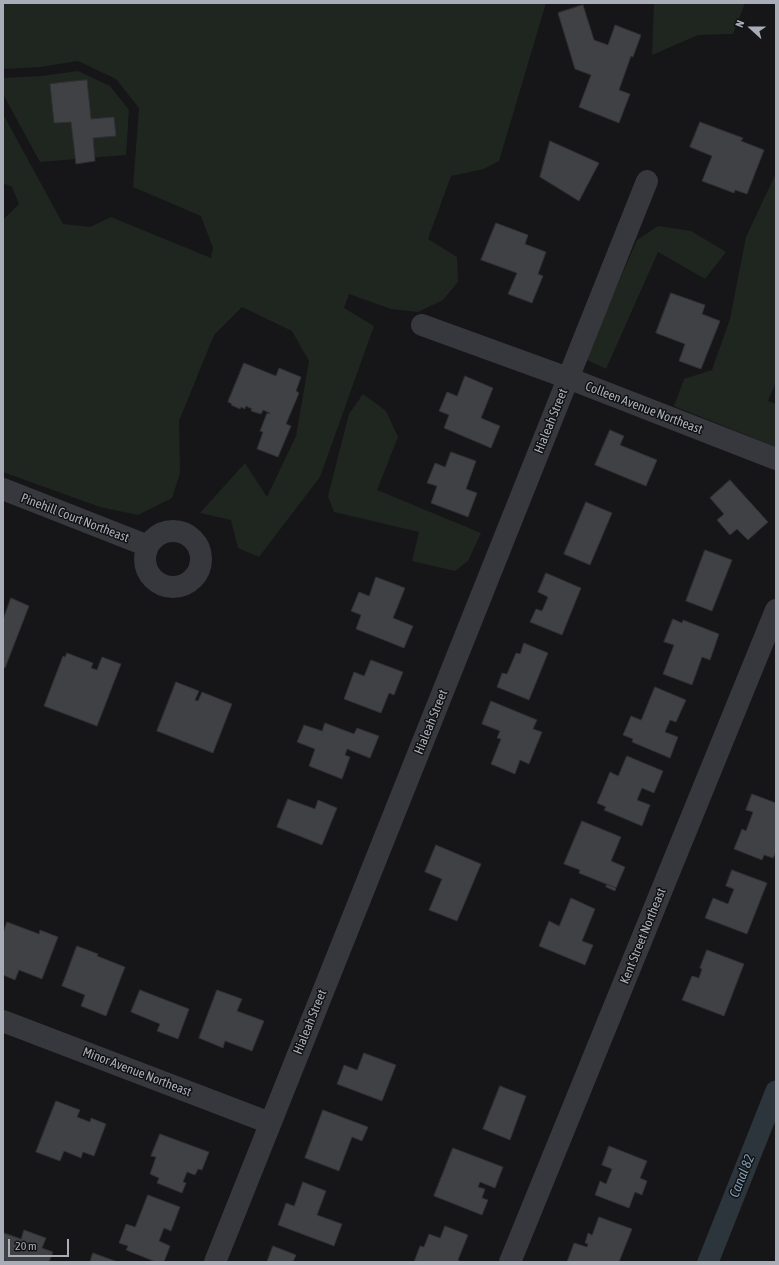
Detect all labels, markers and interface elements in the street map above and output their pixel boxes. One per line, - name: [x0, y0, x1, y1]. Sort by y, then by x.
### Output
- north arrow: [731, 8, 771, 48]
- text: N: [733, 19, 747, 29]
- street label: Colleen Avenue Northeast: [583, 378, 705, 438]
- street label: Hialeah Street: [531, 386, 571, 456]
- street label: Pinehill Court Northeast: [19, 490, 131, 546]
- street label: Hialeah Street: [411, 687, 451, 757]
- street label: Kent Street Northeast: [617, 886, 669, 986]
- street label: Hialeah Street: [290, 987, 330, 1057]
- street label: Minor Avenue Northeast: [80, 1044, 194, 1100]
- water label: Canal 82: [726, 1152, 758, 1200]
- scale bar: [10, 1231, 71, 1257]
- text: 20 m: [15, 1239, 37, 1253]

